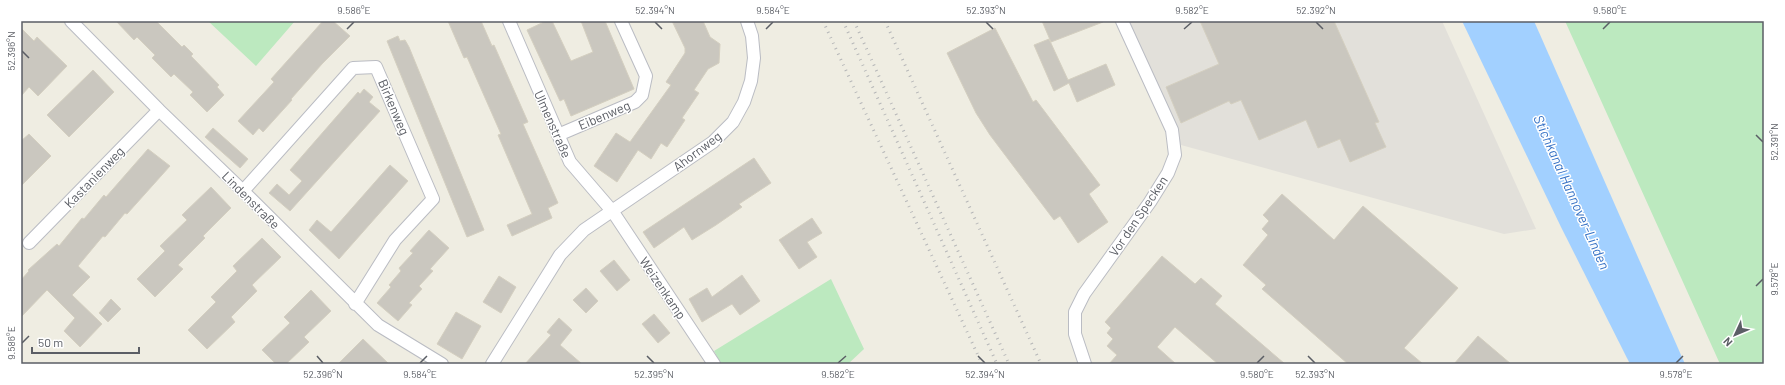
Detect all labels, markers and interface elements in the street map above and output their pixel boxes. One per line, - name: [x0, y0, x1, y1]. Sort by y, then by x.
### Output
- text: 9.586°E: [337, 4, 371, 16]
- text: 52.394°N: [635, 4, 675, 16]
- text: 9.584°E: [756, 4, 790, 16]
- text: 52.393°N: [966, 4, 1006, 16]
- text: 9.582°E: [1175, 4, 1209, 16]
- text: 52.392°N: [1296, 4, 1336, 16]
- text: 9.580°E: [1593, 4, 1627, 16]
- text: 52.396°N: [5, 31, 17, 71]
- street label: Birkenweg: [375, 77, 413, 137]
- street label: Ulmenstraße: [531, 88, 575, 160]
- street label: Eibenweg: [576, 97, 632, 133]
- water label: Stichkanal Hannover-Linden: [1530, 112, 1614, 272]
- text: 52.391°N: [1768, 123, 1780, 161]
- street label: Ahornweg: [670, 128, 724, 174]
- street label: Kastanienweg: [61, 143, 127, 211]
- street label: Lindenstraße: [219, 168, 283, 232]
- street label: Vor den Specken: [1105, 173, 1171, 259]
- street label: Weizenkamp: [636, 254, 690, 322]
- text: 9.578°E: [1768, 263, 1780, 295]
- north arrow: [1715, 315, 1755, 355]
- text: 9.586°E: [5, 326, 17, 360]
- scale bar: [32, 329, 139, 355]
- text: 50 m: [38, 335, 63, 349]
- text: N: [1720, 335, 1735, 349]
- text: 52.396°N: [303, 368, 343, 380]
- text: 9.584°E: [403, 368, 437, 380]
- text: 52.395°N: [634, 368, 674, 380]
- text: 9.582°E: [821, 368, 855, 380]
- text: 52.394°N: [965, 368, 1005, 380]
- text: 9.580°E: [1240, 368, 1274, 380]
- text: 52.393°N: [1295, 368, 1335, 380]
- text: 9.578°E: [1660, 368, 1692, 380]

